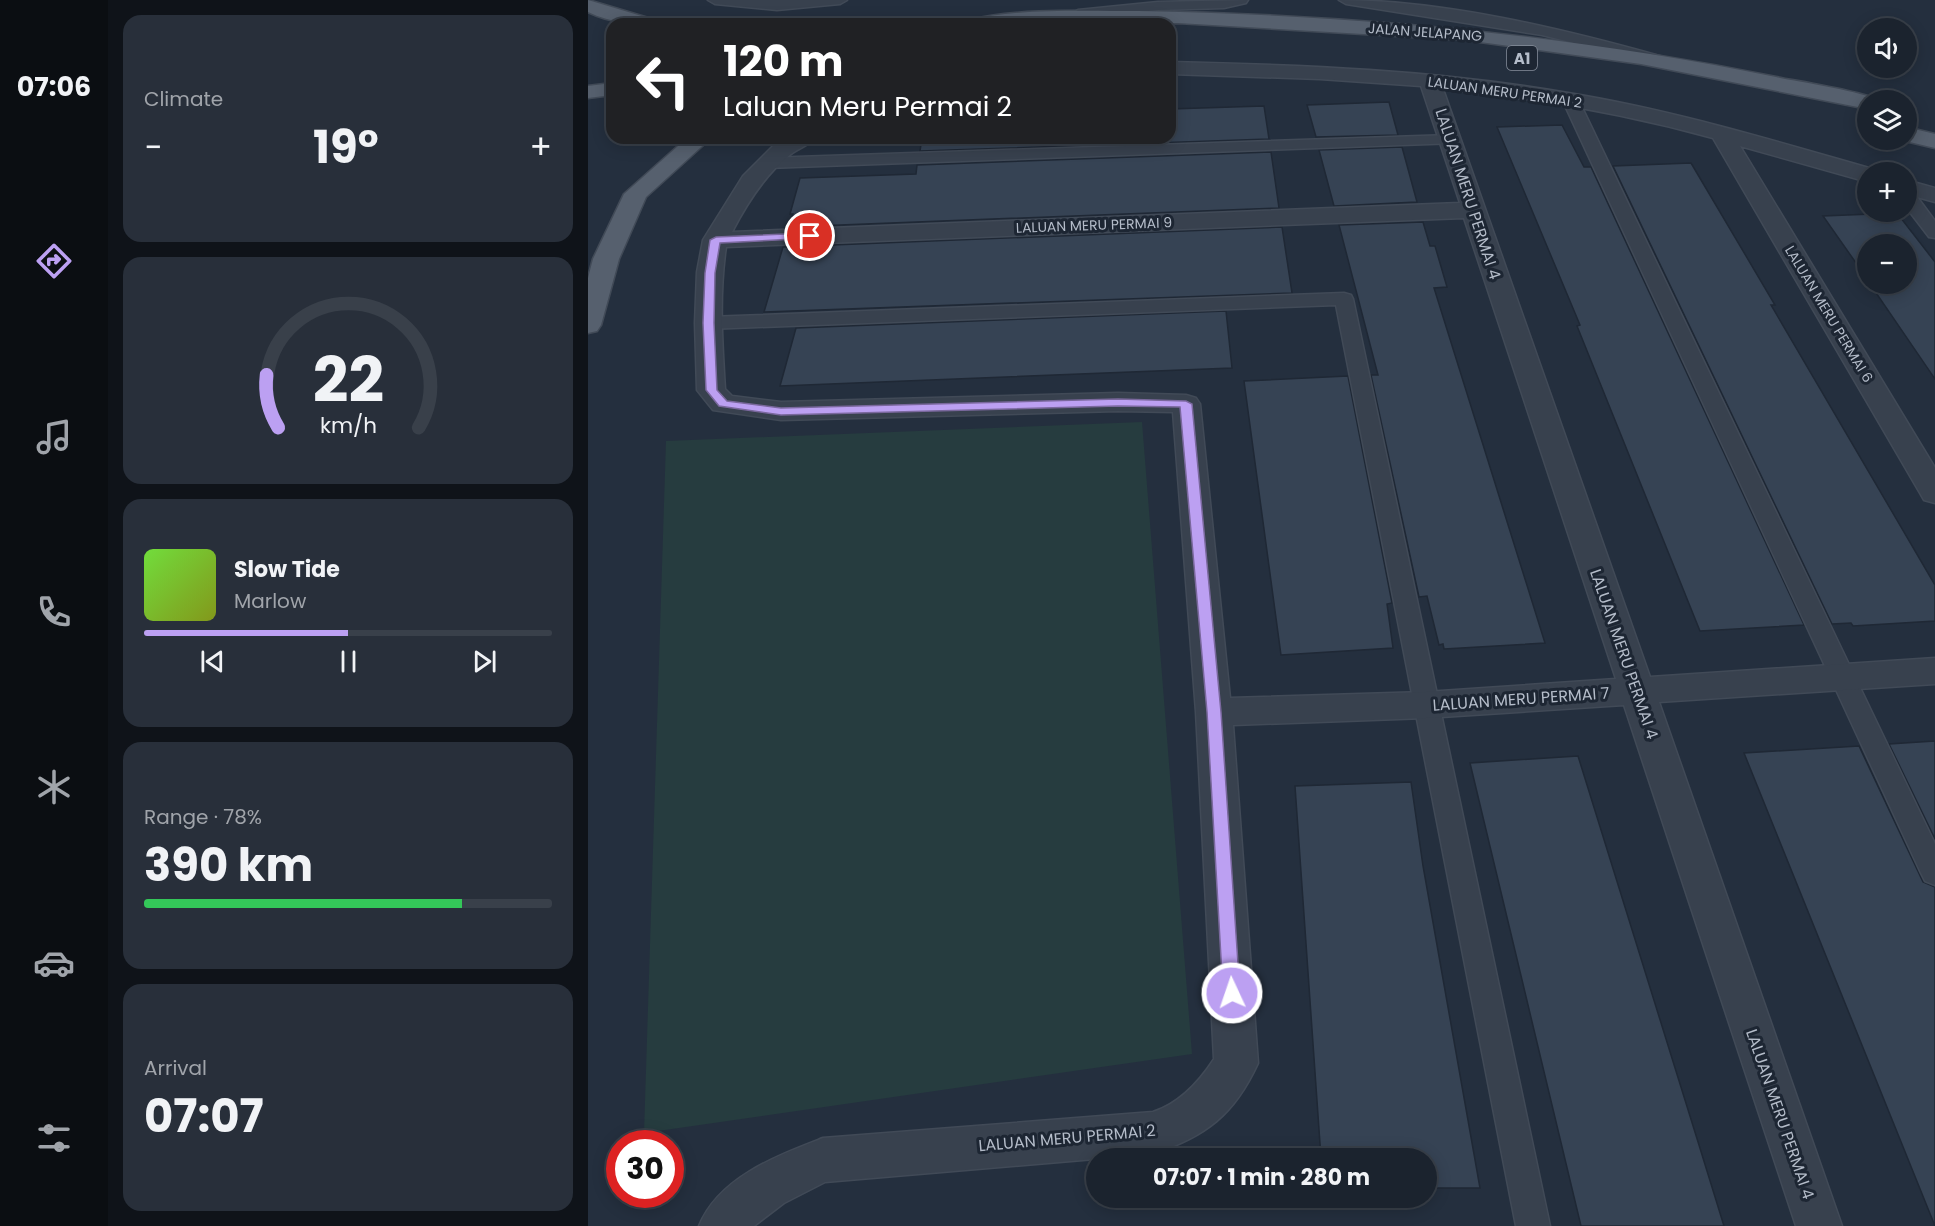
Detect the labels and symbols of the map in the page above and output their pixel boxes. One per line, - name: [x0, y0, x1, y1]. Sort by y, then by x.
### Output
- street label: JALAN JELAPANG: [1367, 18, 1483, 46]
- road number: A1: [1507, 46, 1537, 70]
- street label: LALUAN MERU PERMAI 2: [1427, 71, 1583, 113]
- street label: LALUAN MERU PERMAI 4: [1429, 106, 1507, 282]
- pin: [784, 210, 835, 261]
- street label: LALUAN MERU PERMAI 9: [1016, 212, 1172, 238]
- street label: LALUAN MERU PERMAI 6: [1780, 242, 1878, 386]
- street label: LALUAN MERU PERMAI 4: [1584, 566, 1664, 742]
- street label: LALUAN MERU PERMAI 7: [1432, 681, 1610, 717]
- position arrow: [1200, 961, 1264, 1025]
- street label: LALUAN MERU PERMAI 4: [1740, 1026, 1820, 1202]
- street label: LALUAN MERU PERMAI 2: [977, 1119, 1157, 1157]
- speed limit sign: 30: [606, 1130, 684, 1208]

